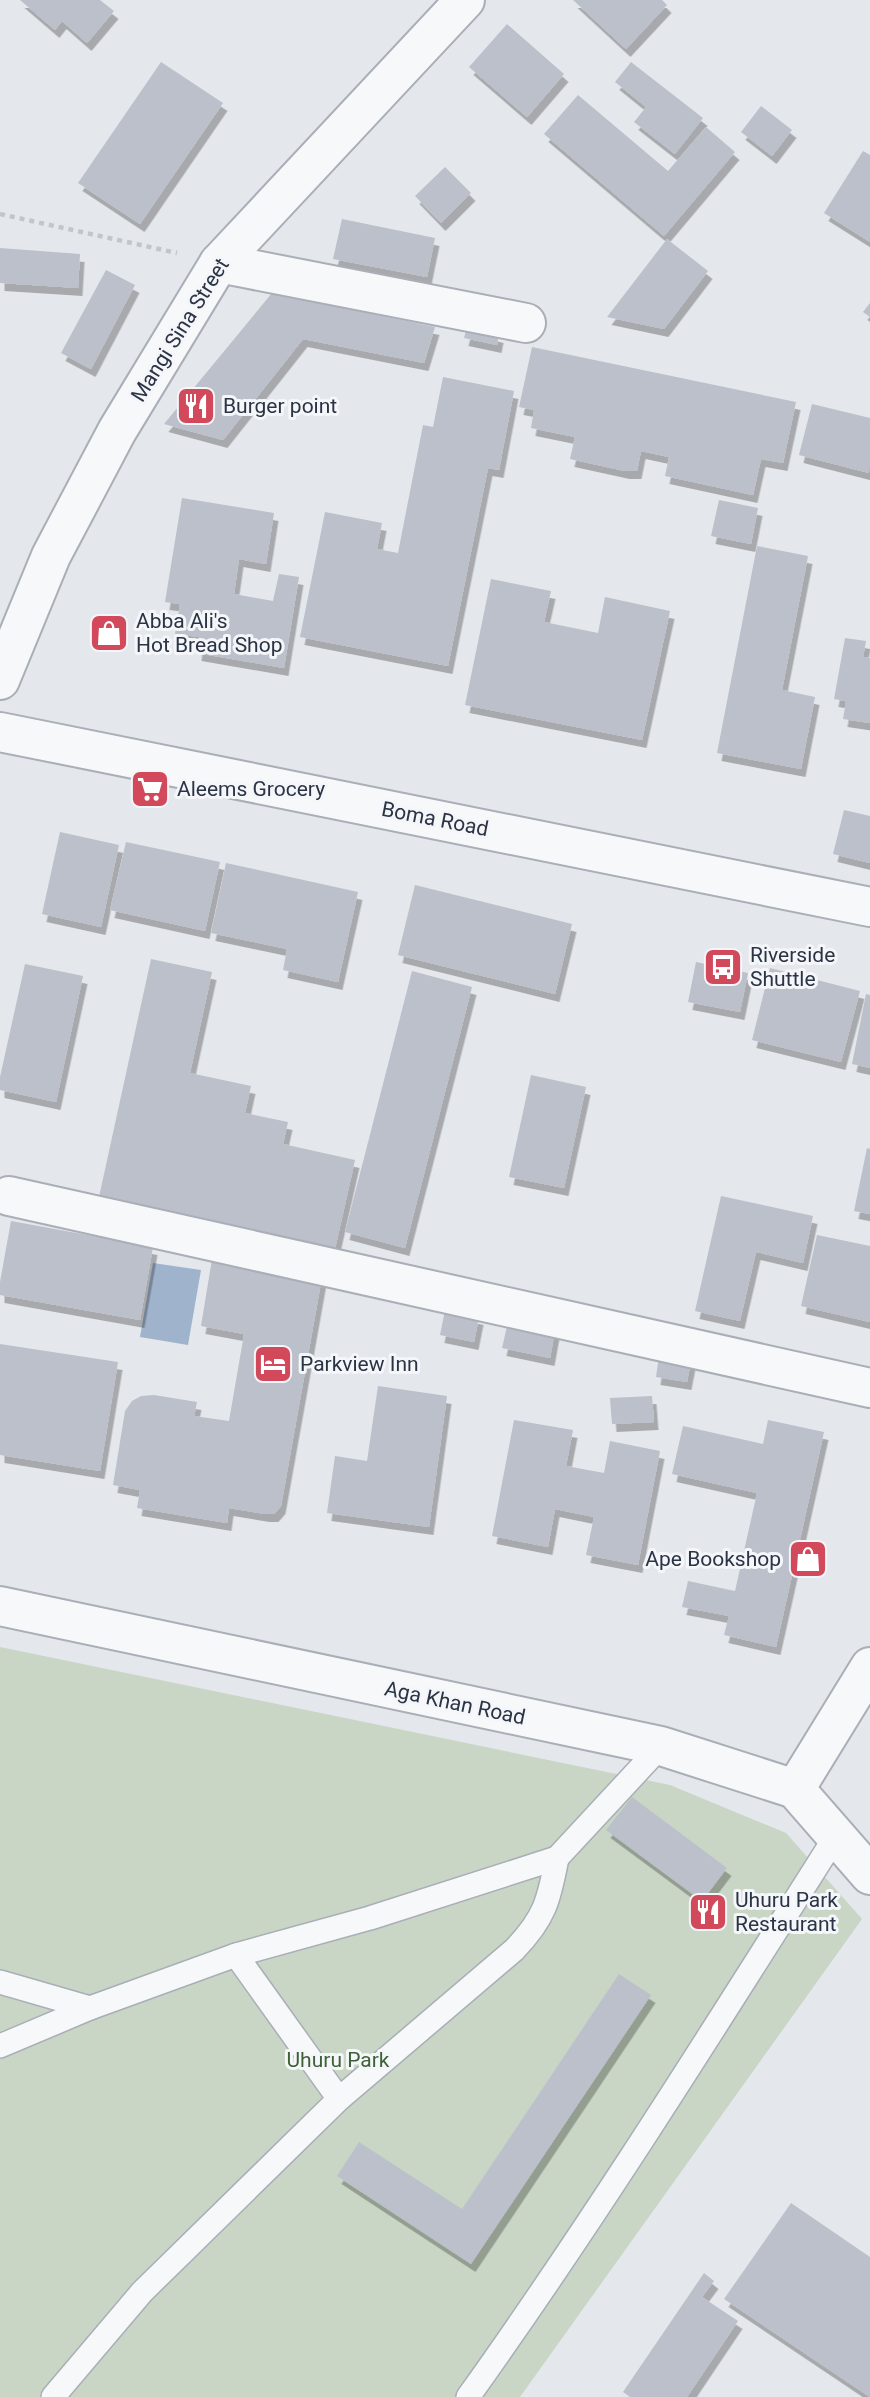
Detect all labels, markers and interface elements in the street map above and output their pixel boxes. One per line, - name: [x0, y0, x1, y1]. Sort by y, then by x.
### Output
- street label: Mangi Sina Street: [126, 254, 234, 406]
- restaurant icon: Burger point: [175, 385, 217, 427]
- place label: Burger point: [223, 394, 337, 418]
- place label: Abba Ali's Hot Bread Shop: [136, 609, 282, 657]
- shop icon: Abba Ali's Hot Bread Shop: [88, 612, 130, 654]
- supermarket icon: Aleems Grocery: [129, 768, 171, 810]
- place label: Aleems Grocery: [177, 777, 325, 801]
- street label: Boma Road: [380, 797, 490, 841]
- place label: Riverside Shuttle: [750, 943, 835, 991]
- bus stop icon: Riverside Shuttle: [702, 946, 744, 988]
- hotel icon: Parkview Inn: [252, 1343, 294, 1385]
- place label: Parkview Inn: [300, 1352, 419, 1376]
- shop icon: Ape Bookshop: [787, 1538, 829, 1580]
- place label: Ape Bookshop: [645, 1547, 781, 1571]
- street label: Aga Khan Road: [382, 1676, 528, 1730]
- place label: Uhuru Park Restaurant: [735, 1888, 838, 1936]
- restaurant icon: Uhuru Park Restaurant: [687, 1891, 729, 1933]
- park label: Uhuru Park: [287, 2048, 390, 2072]

